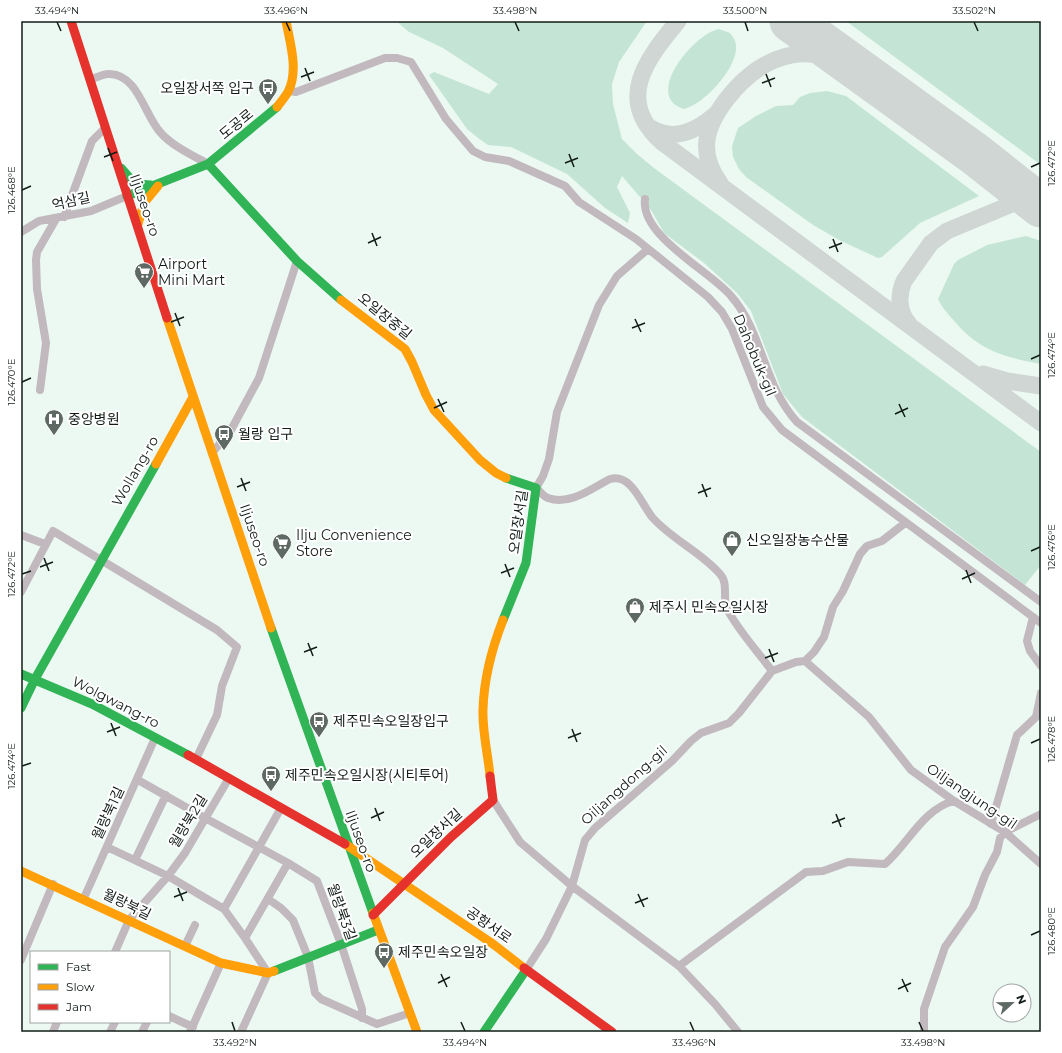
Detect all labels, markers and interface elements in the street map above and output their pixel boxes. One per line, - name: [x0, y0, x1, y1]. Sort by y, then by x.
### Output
- text: 33.494°N: [35, 4, 79, 17]
- text: 33.496°N: [264, 4, 308, 17]
- text: 33.498°N: [493, 4, 537, 17]
- text: 33.500°N: [723, 4, 767, 17]
- text: 33.502°N: [952, 4, 996, 17]
- bus stop icon: 오일장서쪽 입구: [257, 77, 279, 105]
- place label: 오일장서쪽 입구: [160, 79, 254, 97]
- street label: 도공로: [215, 105, 257, 143]
- text: 126.472°E: [1045, 140, 1058, 186]
- text: 126.468°E: [5, 166, 18, 214]
- street label: Iljuseo-ro: [126, 171, 164, 239]
- street label: 억삼길: [50, 188, 92, 214]
- place label: Airport Mini Mart: [158, 255, 225, 289]
- supermarket icon: Airport Mini Mart: [133, 261, 155, 289]
- street label: 오일장중길: [354, 289, 416, 343]
- street label: Dahobuk-gil: [730, 311, 780, 399]
- text: 126.474°E: [1045, 332, 1058, 378]
- text: 126.470°E: [5, 358, 18, 405]
- hospital icon: 중앙병원: [43, 408, 65, 436]
- place label: 중앙병원: [68, 410, 120, 428]
- bus stop icon: 월랑 입구: [213, 423, 235, 451]
- place label: 월랑 입구: [238, 425, 293, 443]
- street label: Wollang-ro: [108, 433, 162, 509]
- street label: 오일장서길: [505, 489, 531, 555]
- street label: Iljuseo-ro: [236, 501, 274, 569]
- text: 126.476°E: [1045, 524, 1058, 570]
- place label: Ilju Convenience Store: [296, 526, 412, 560]
- shop icon: 신오일장농수산물: [721, 529, 743, 557]
- place label: 신오일장농수산물: [746, 531, 849, 549]
- supermarket icon: Ilju Convenience Store: [271, 532, 293, 560]
- text: 126.472°E: [5, 551, 18, 597]
- shop icon: 제주시 민속오일시장: [624, 596, 646, 624]
- place label: 제주시 민속오일시장: [649, 598, 769, 616]
- street label: Wolgwang-ro: [69, 672, 163, 732]
- bus stop icon: 제주민속오일장입구: [308, 710, 330, 738]
- place label: 제주민속오일장입구: [333, 712, 449, 730]
- text: 126.478°E: [1045, 715, 1058, 762]
- street label: Oiljangdong-gil: [577, 741, 671, 829]
- text: 126.474°E: [5, 743, 18, 789]
- street label: Oiljangjung-gil: [923, 759, 1021, 833]
- bus stop icon: 제주민속오일시장(시티투어): [260, 764, 282, 792]
- place label: 제주민속오일시장(시티투어): [285, 766, 449, 784]
- street label: 월랑북1길: [88, 784, 128, 842]
- street label: 월랑북2길: [165, 791, 211, 851]
- street label: 오일장서길: [406, 804, 466, 862]
- street label: Iljuseo-ro: [341, 807, 381, 875]
- street label: 월랑북3길: [323, 881, 361, 943]
- street label: 월랑북길: [100, 885, 154, 923]
- street label: 공항서로: [463, 903, 515, 947]
- text: 126.480°E: [1045, 907, 1058, 955]
- bus stop icon: 제주민속오일장: [373, 941, 395, 969]
- place label: 제주민속오일장: [398, 943, 488, 961]
- legend: [30, 951, 170, 1023]
- text: Fast: [66, 959, 91, 974]
- text: Slow: [66, 979, 95, 994]
- north arrow: [992, 983, 1032, 1023]
- text: N: [1013, 993, 1029, 1006]
- text: Jam: [65, 999, 92, 1014]
- text: 33.492°N: [213, 1036, 257, 1049]
- text: 33.494°N: [443, 1036, 487, 1049]
- text: 33.496°N: [672, 1036, 716, 1049]
- text: 33.498°N: [901, 1036, 945, 1049]

